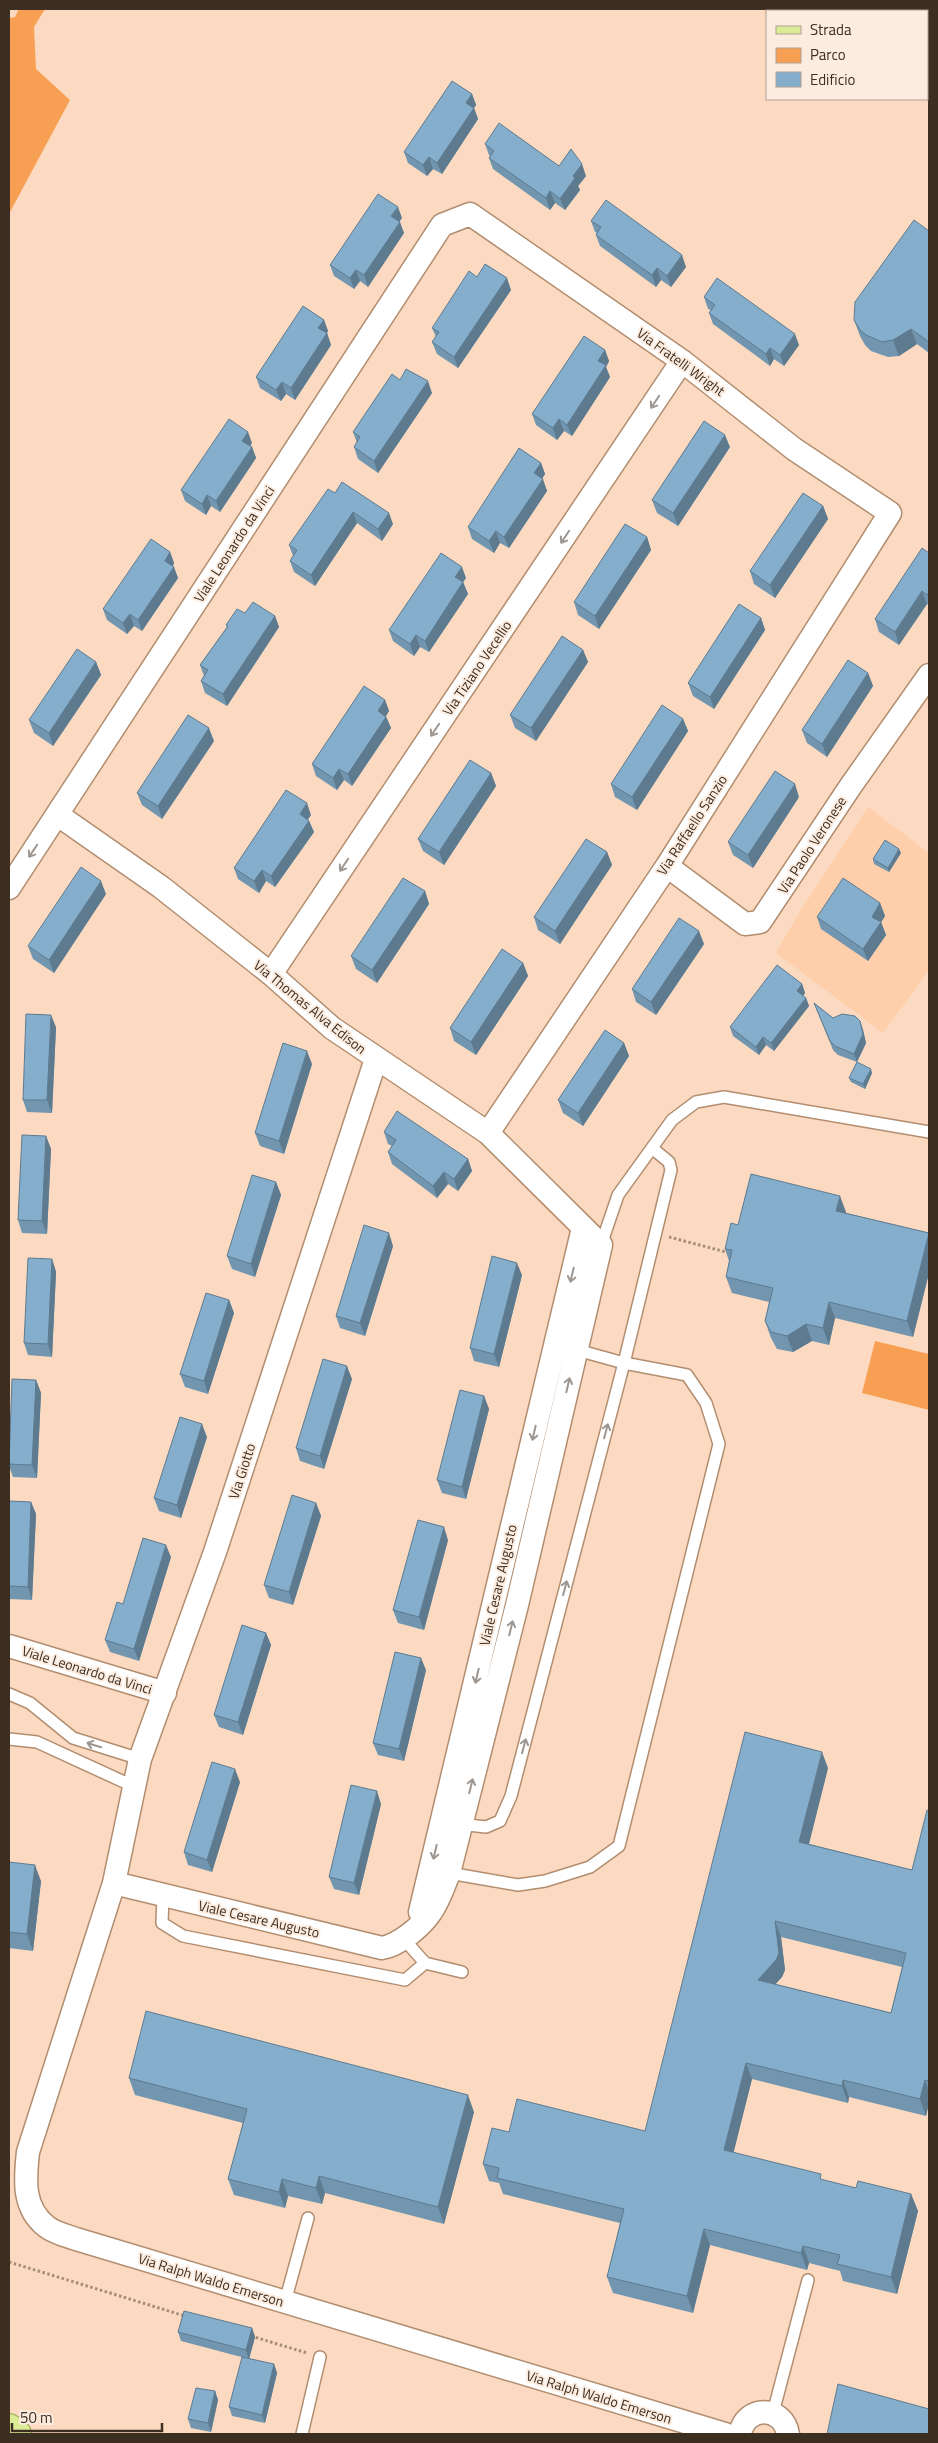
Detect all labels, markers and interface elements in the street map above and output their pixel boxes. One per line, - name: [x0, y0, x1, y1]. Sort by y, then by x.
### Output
- legend: [766, 10, 928, 100]
- text: Strada: [810, 18, 852, 41]
- text: Parco: [810, 43, 846, 66]
- text: Edificio: [810, 68, 855, 91]
- street label: Via Fratelli Wright: [633, 322, 730, 401]
- one-way arrow: [650, 395, 660, 409]
- street label: Viale Leonardo da Vinci: [188, 481, 279, 606]
- one-way arrow: [559, 530, 570, 544]
- street label: Via Tiziano Vecellio: [437, 616, 516, 720]
- one-way arrow: [430, 722, 440, 736]
- street label: Via Raffaello Sanzio: [651, 770, 732, 879]
- street label: Via Paolo Veronese: [772, 792, 851, 898]
- one-way arrow: [28, 844, 38, 858]
- one-way arrow: [339, 857, 349, 871]
- street label: Via Thomas Alva Edison: [249, 954, 371, 1059]
- one-way arrow: [567, 1267, 576, 1283]
- one-way arrow: [564, 1377, 573, 1393]
- one-way arrow: [602, 1424, 612, 1440]
- one-way arrow: [529, 1425, 538, 1441]
- street label: Via Giotto: [223, 1440, 260, 1501]
- street label: Viale Cesare Augusto: [473, 1522, 522, 1648]
- one-way arrow: [561, 1581, 571, 1597]
- one-way arrow: [507, 1621, 516, 1637]
- street label: Viale Leonardo da Vinci: [19, 1640, 155, 1699]
- one-way arrow: [472, 1668, 481, 1684]
- one-way arrow: [520, 1738, 529, 1754]
- one-way arrow: [86, 1739, 102, 1749]
- one-way arrow: [467, 1778, 477, 1794]
- one-way arrow: [430, 1843, 439, 1859]
- street label: Viale Cesare Augusto: [196, 1894, 322, 1943]
- street label: Via Ralph Waldo Emerson: [136, 2247, 287, 2312]
- street label: Via Ralph Waldo Emerson: [524, 2364, 675, 2429]
- scale bar: [12, 2400, 162, 2432]
- text: 50 m: [20, 2406, 53, 2429]

